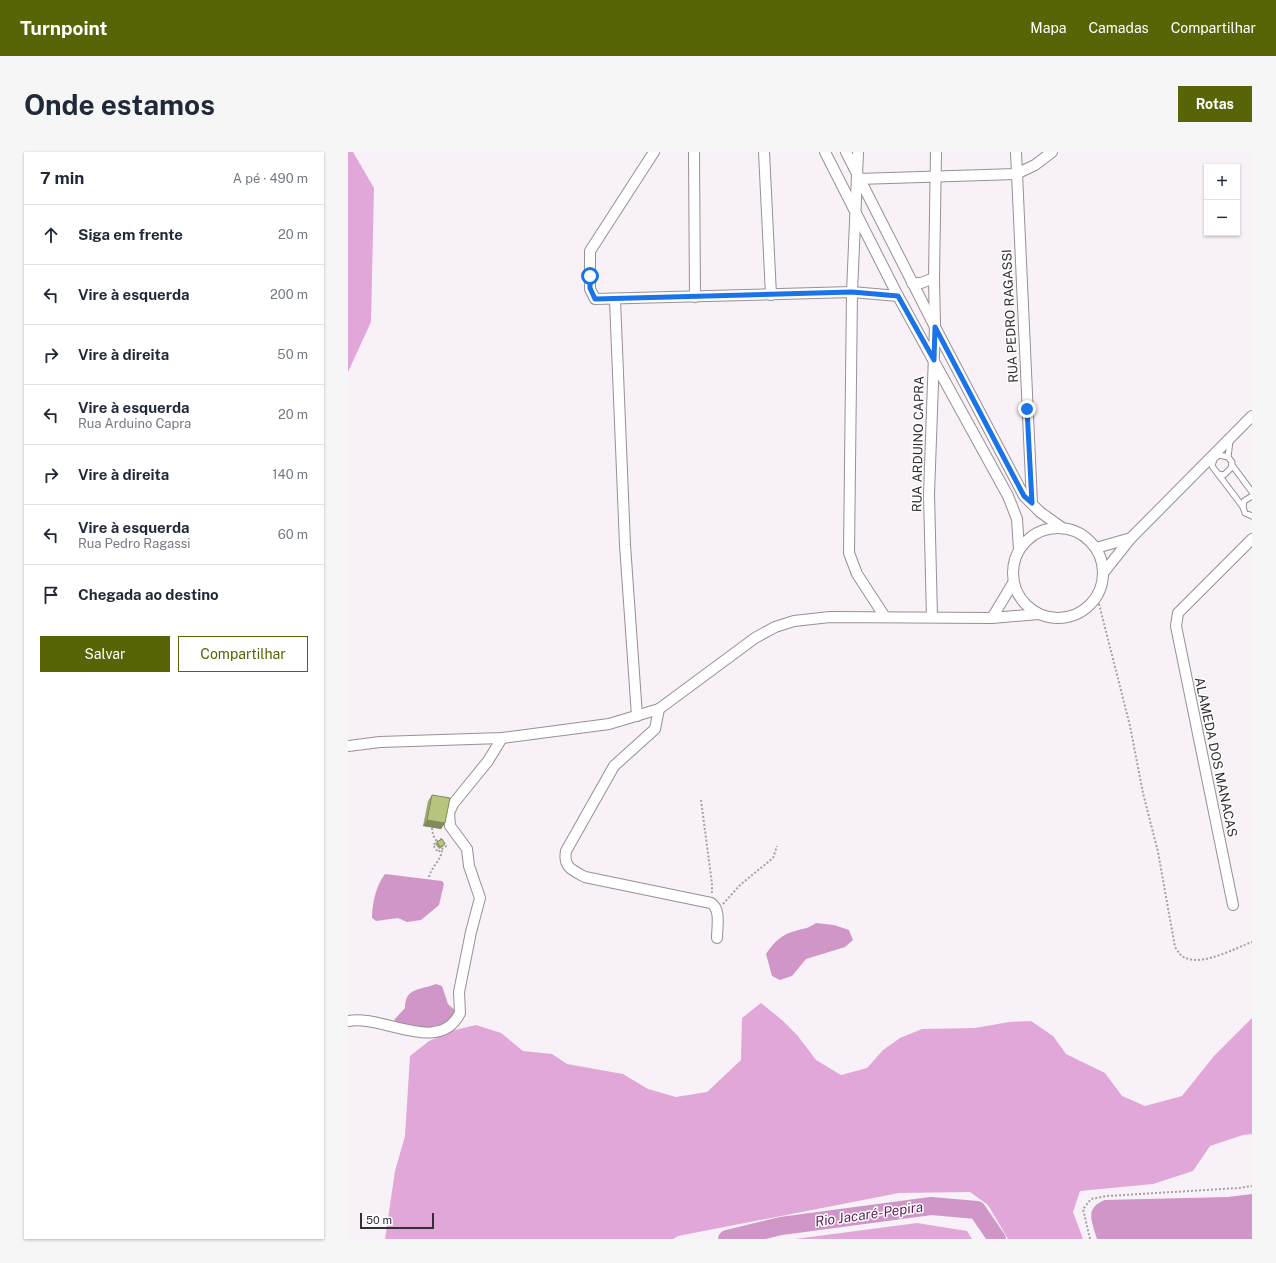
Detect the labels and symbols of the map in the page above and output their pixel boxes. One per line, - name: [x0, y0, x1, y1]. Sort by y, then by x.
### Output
- street label: RUA PEDRO RAGASSI: [999, 249, 1021, 383]
- route start: [581, 267, 599, 285]
- street label: RUA ARDUINO CAPRA: [909, 376, 927, 512]
- route end: [1018, 400, 1036, 418]
- street label: ALAMEDA DOS MANACAS: [1192, 676, 1240, 838]
- water label: Rio Jacaré-Pepira: [814, 1198, 924, 1230]
- scale bar: [360, 1211, 434, 1230]

